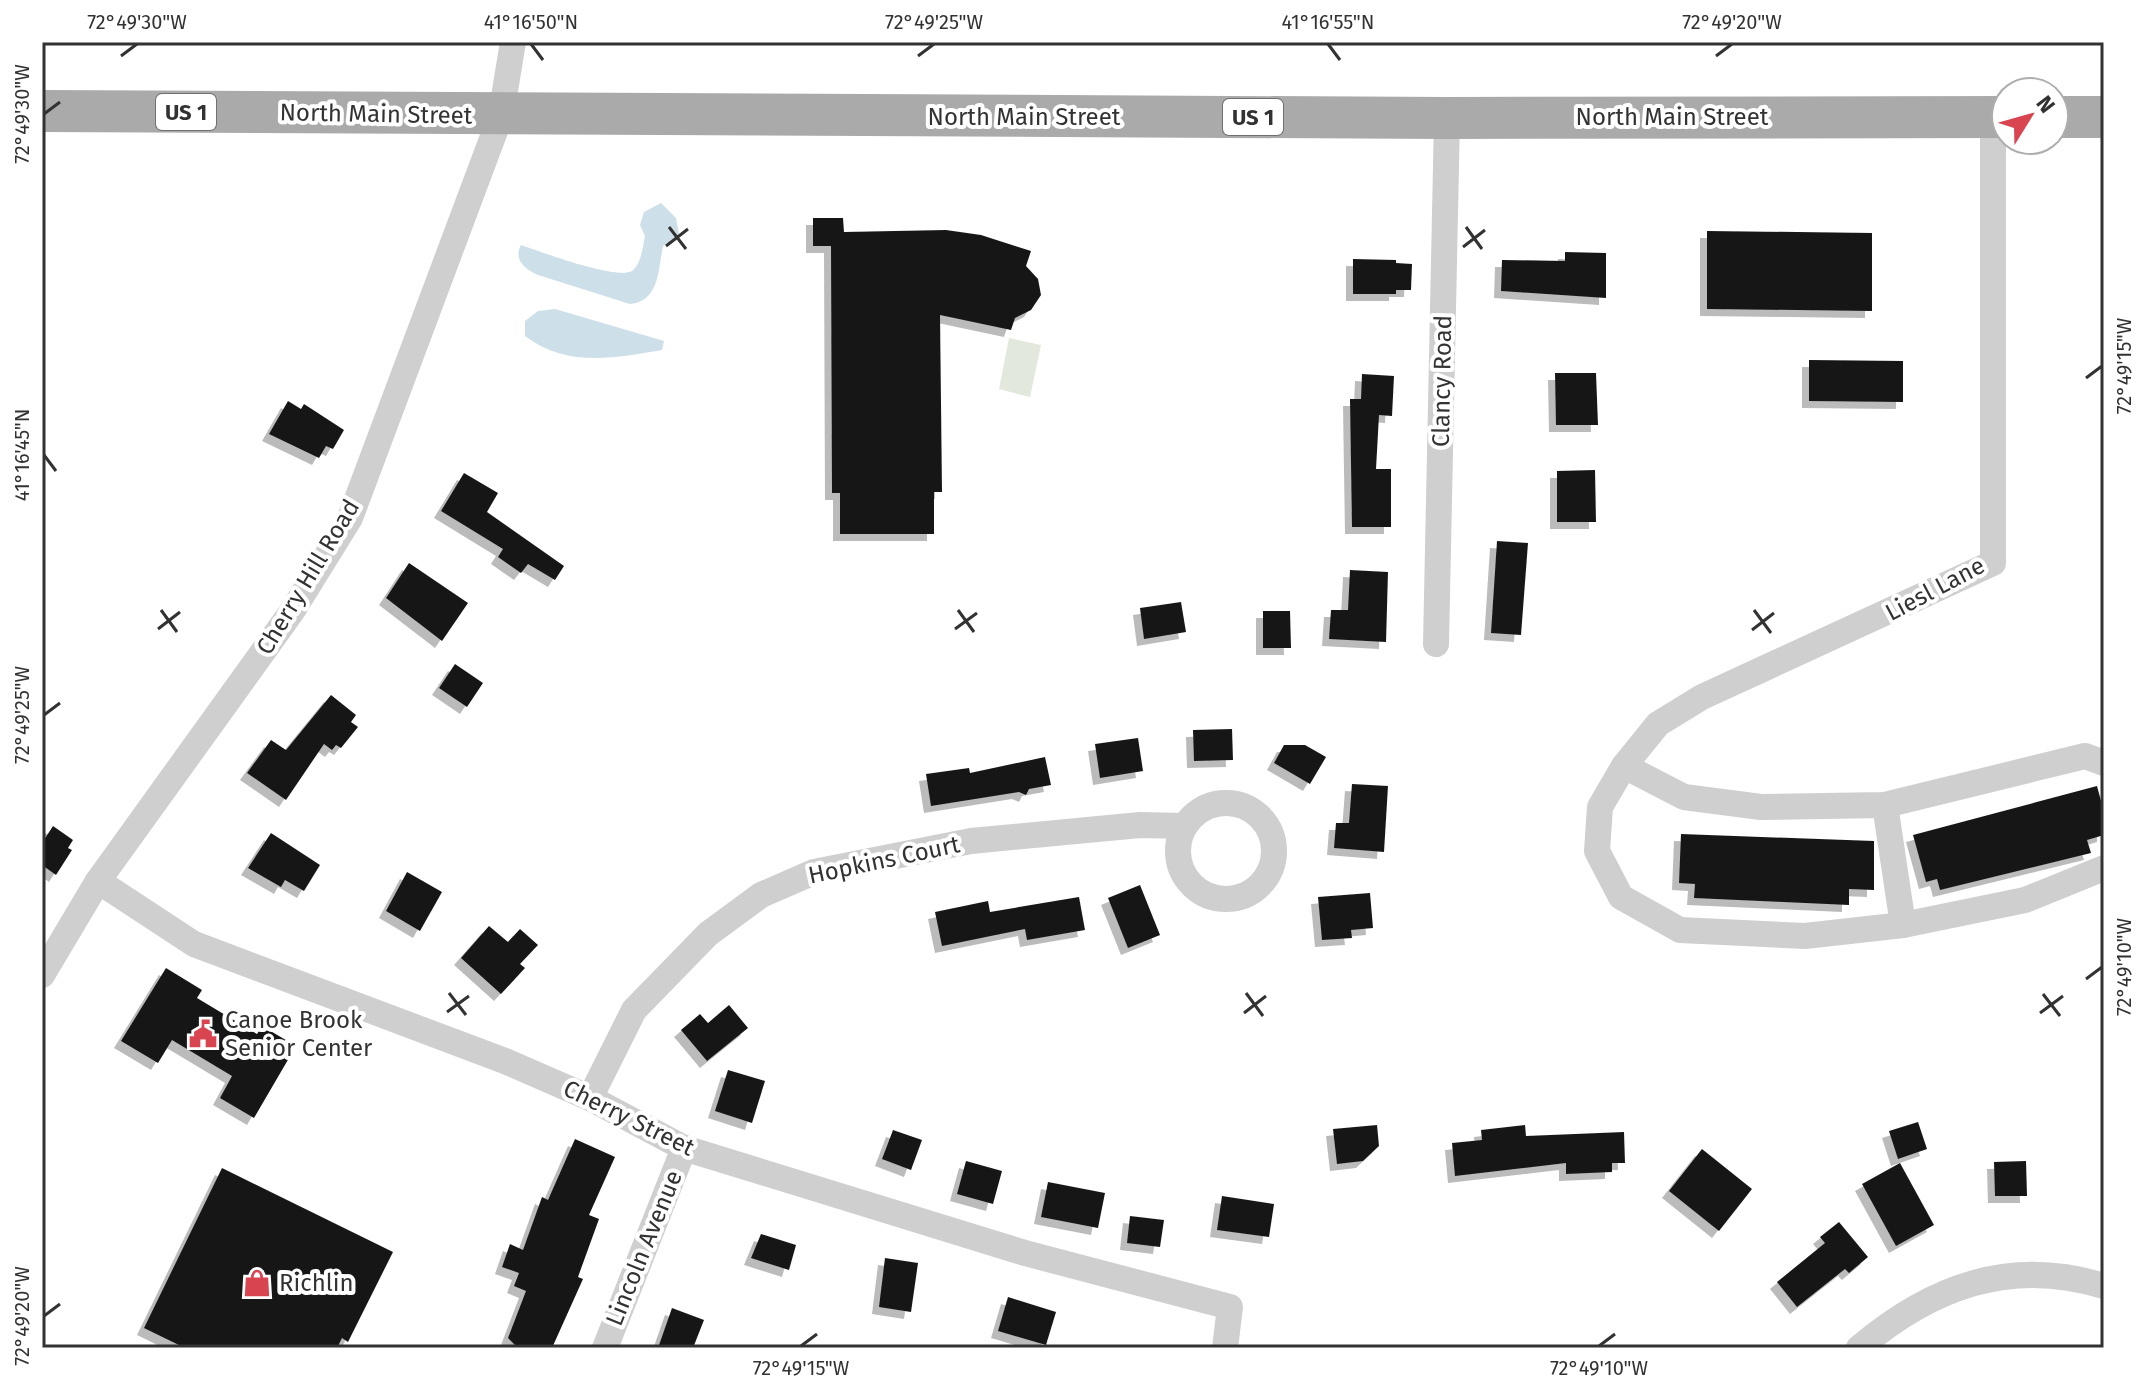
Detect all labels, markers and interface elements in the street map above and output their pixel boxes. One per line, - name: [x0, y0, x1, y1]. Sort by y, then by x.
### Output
- text: 72°49'30"W: [87, 10, 187, 34]
- text: 41°16'50"N: [484, 10, 578, 34]
- text: 72°49'25"W: [885, 10, 983, 34]
- text: 41°16'55"N: [1282, 10, 1374, 34]
- text: 72°49'20"W: [1682, 10, 1782, 34]
- text: 72°49'30"W: [10, 64, 34, 164]
- north arrow: [1990, 76, 2070, 156]
- text: N: [2030, 90, 2061, 118]
- road number: US 1: [156, 94, 216, 130]
- street label: North Main Street: [279, 98, 473, 130]
- road number: US 1: [1223, 99, 1283, 135]
- street label: North Main Street: [928, 103, 1121, 131]
- street label: North Main Street: [1576, 103, 1769, 131]
- street label: Clancy Road: [1427, 315, 1457, 447]
- text: 72°49'15"W: [2112, 317, 2136, 414]
- text: 41°16'45"N: [10, 409, 34, 501]
- street label: Cherry Hill Road: [251, 494, 365, 660]
- street label: Liesl Lane: [1881, 551, 1989, 627]
- text: 72°49'25"W: [10, 666, 34, 764]
- street label: Hopkins Court: [806, 830, 963, 890]
- text: 72°49'10"W: [2112, 917, 2136, 1016]
- place label: Canoe Brook Senior Center: [225, 1006, 373, 1062]
- public building icon: Canoe Brook Senior Center: [188, 1019, 218, 1049]
- street label: Cherry Street: [559, 1074, 699, 1162]
- street label: Lincoln Avenue: [600, 1166, 688, 1330]
- text: 72°49'20"W: [10, 1266, 34, 1366]
- shop icon: Richlin: [242, 1268, 272, 1298]
- place label: Richlin: [279, 1269, 354, 1297]
- text: 72°49'15"W: [753, 1356, 850, 1380]
- text: 72°49'10"W: [1550, 1356, 1649, 1380]

